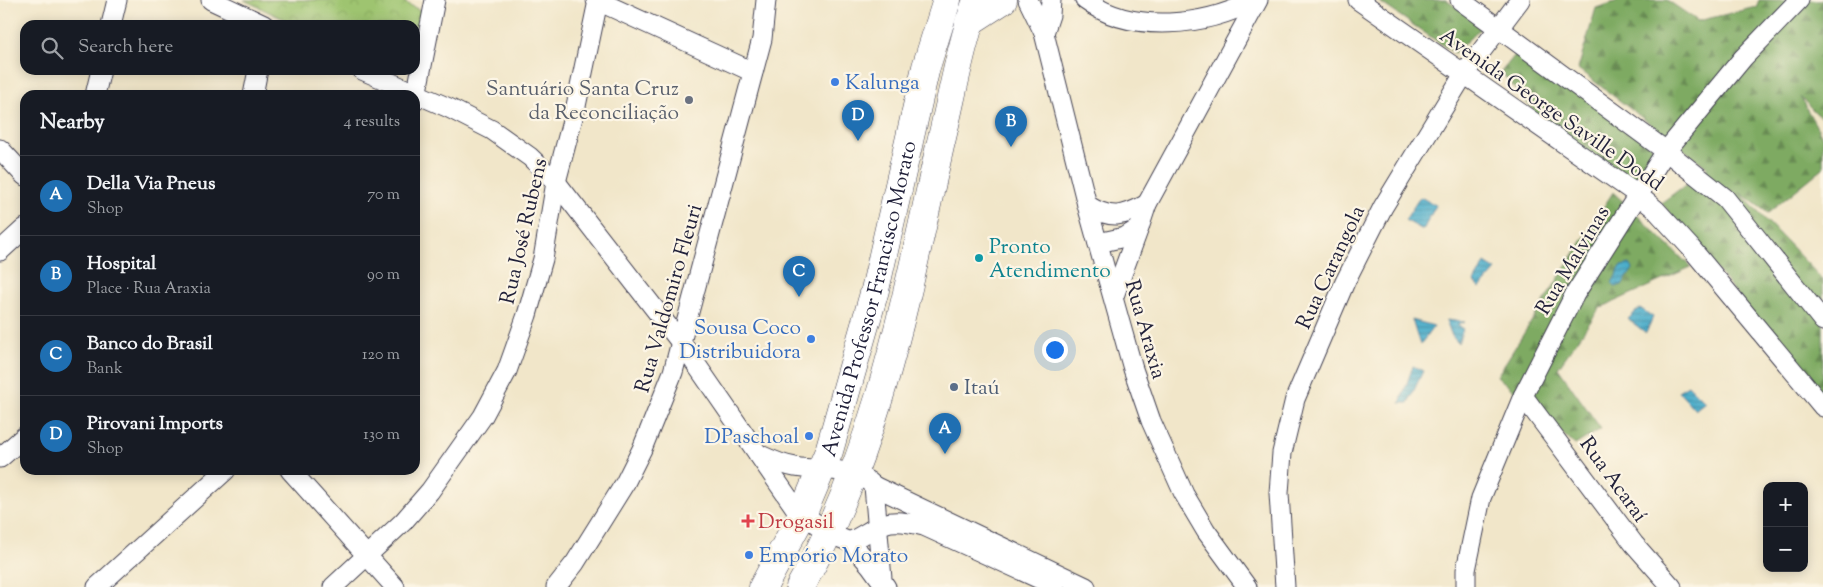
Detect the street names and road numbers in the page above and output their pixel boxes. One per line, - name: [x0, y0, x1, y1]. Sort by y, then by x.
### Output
- street label: Avenida George Saville Dodd: [1433, 22, 1669, 200]
- street label: Avenida Professor Francisco Morato: [815, 138, 926, 460]
- street label: Rua José Rubens: [494, 155, 556, 307]
- street label: Rua Valdomiro Fleuri: [629, 201, 711, 396]
- street label: Rua Carangola: [1290, 201, 1374, 335]
- street label: Rua Malvinas: [1529, 201, 1618, 321]
- street label: Rua Araxia: [1116, 276, 1173, 383]
- street label: Rua Acaraí: [1571, 431, 1654, 529]

